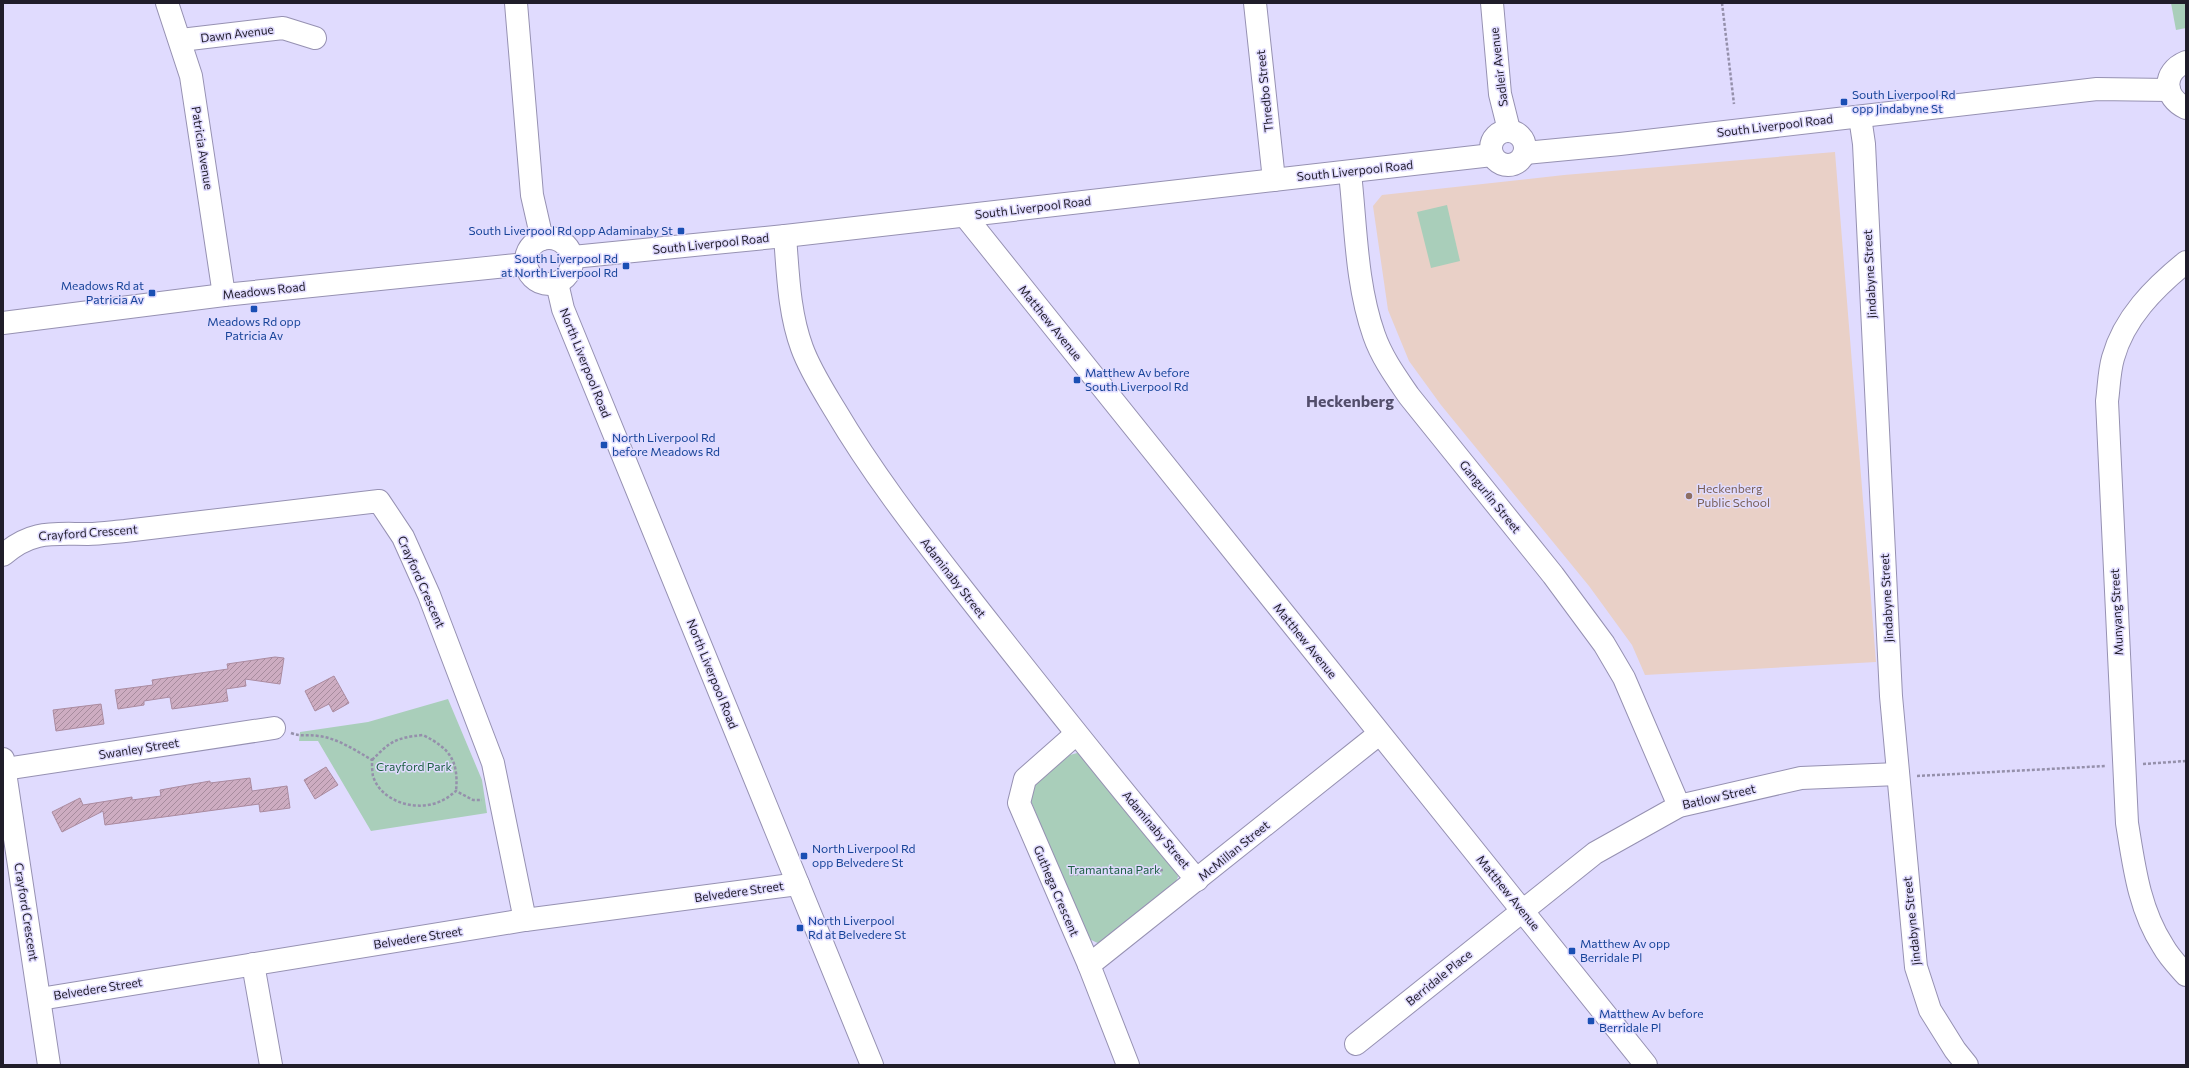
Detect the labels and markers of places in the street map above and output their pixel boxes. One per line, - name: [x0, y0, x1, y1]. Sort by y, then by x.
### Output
- place label: South Liverpool Rd opp Jindabyne St: [1852, 87, 1955, 116]
- marker: South Liverpool Rd opp Jindabyne St: [1839, 97, 1849, 107]
- place label: South Liverpool Rd opp Adaminaby St: [468, 223, 673, 237]
- marker: South Liverpool Rd opp Adaminaby St: [676, 226, 686, 236]
- place label: South Liverpool Rd at North Liverpool Rd: [501, 251, 618, 279]
- marker: South Liverpool Rd at North Liverpool Rd: [621, 261, 631, 271]
- place label: Meadows Rd at Patricia Av: [61, 278, 144, 306]
- marker: Meadows Rd at Patricia Av: [147, 288, 157, 298]
- marker: Meadows Rd opp Patricia Av: [249, 304, 259, 314]
- place label: Meadows Rd opp Patricia Av: [207, 314, 301, 342]
- place label: Matthew Av before South Liverpool Rd: [1085, 365, 1190, 393]
- marker: Matthew Av before South Liverpool Rd: [1072, 375, 1082, 385]
- place label: North Liverpool Rd before Meadows Rd: [612, 430, 720, 458]
- marker: North Liverpool Rd before Meadows Rd: [599, 440, 609, 450]
- place label: Heckenberg Public School: [1697, 481, 1770, 509]
- marker: Heckenberg Public School: [1684, 491, 1694, 501]
- place label: North Liverpool Rd opp Belvedere St: [812, 841, 916, 869]
- marker: North Liverpool Rd opp Belvedere St: [799, 851, 809, 861]
- place label: North Liverpool Rd at Belvedere St: [808, 913, 906, 941]
- marker: North Liverpool Rd at Belvedere St: [795, 923, 805, 933]
- place label: Matthew Av opp Berridale Pl: [1580, 936, 1670, 964]
- marker: Matthew Av opp Berridale Pl: [1567, 946, 1577, 956]
- place label: Matthew Av before Berridale Pl: [1599, 1006, 1704, 1034]
- marker: Matthew Av before Berridale Pl: [1586, 1016, 1596, 1026]

